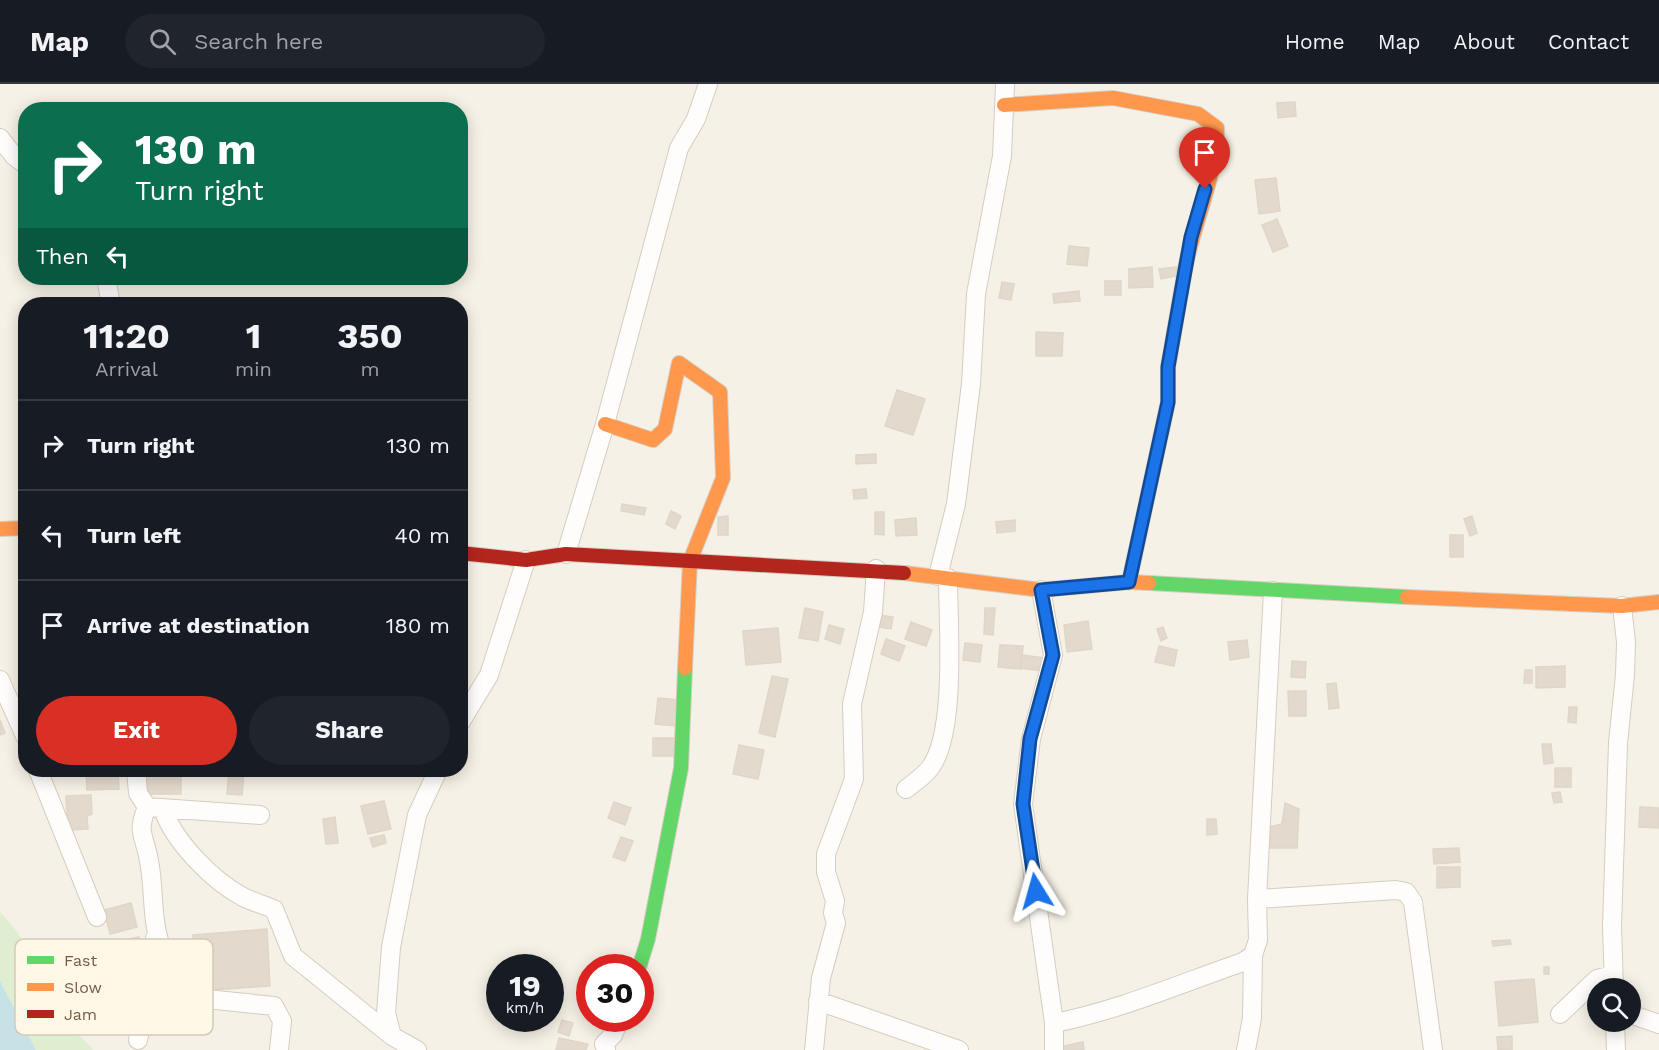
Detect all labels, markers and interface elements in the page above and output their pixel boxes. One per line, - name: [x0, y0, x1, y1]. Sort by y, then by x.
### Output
- search box: [125, 14, 545, 68]
- text: Map: [30, 25, 89, 58]
- icon: search: [146, 25, 179, 58]
- text: Search here: [194, 29, 323, 54]
- text: Home: [1285, 29, 1345, 54]
- text: Map: [1378, 29, 1421, 54]
- text: About: [1454, 29, 1515, 54]
- text: Contact: [1548, 29, 1629, 54]
- text: 130 m: [135, 125, 257, 174]
- icon: right: [36, 126, 114, 204]
- pin: [1179, 127, 1230, 189]
- icon: arrive: [1188, 136, 1221, 169]
- text: Turn right: [135, 175, 264, 207]
- icon: left: [101, 240, 134, 273]
- text: Then: [36, 244, 89, 269]
- text: 11:20: [83, 315, 170, 357]
- text: 1: [246, 315, 261, 357]
- text: 350: [337, 315, 403, 357]
- text: Arrival: [95, 357, 158, 381]
- text: min: [235, 357, 272, 381]
- text: m: [360, 357, 379, 381]
- icon: right: [36, 429, 69, 462]
- text: Turn right: [87, 433, 194, 458]
- text: 130 m: [386, 433, 450, 458]
- icon: left: [36, 519, 69, 552]
- text: Turn left: [87, 523, 181, 548]
- text: 40 m: [394, 523, 450, 548]
- icon: arrive: [36, 609, 69, 642]
- text: Arrive at destination: [87, 613, 310, 638]
- text: 180 m: [386, 613, 450, 638]
- button: Exit: [36, 696, 237, 765]
- button: Share: [249, 696, 450, 765]
- position arrow: [1004, 859, 1068, 923]
- legend: [15, 939, 213, 1035]
- text: Fast: [64, 951, 97, 970]
- speed limit sign: 30: [576, 954, 654, 1032]
- text: 19: [509, 968, 541, 1003]
- text: Slow: [64, 978, 102, 997]
- map controls: [1587, 978, 1641, 1032]
- button: search: [1587, 978, 1641, 1032]
- text: km/h: [506, 999, 544, 1017]
- text: Jam: [64, 1005, 97, 1024]

